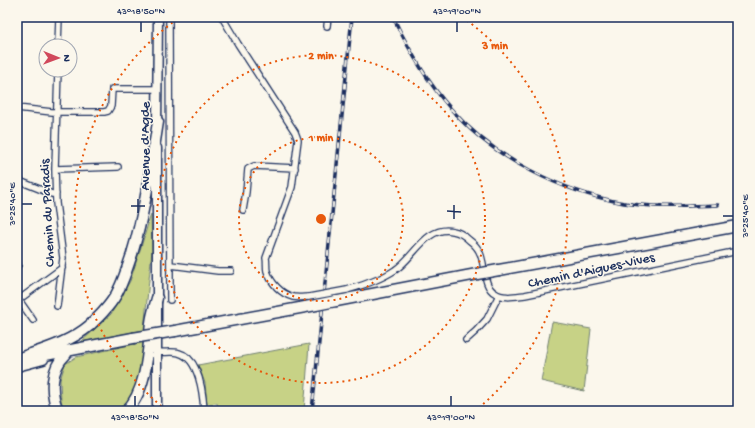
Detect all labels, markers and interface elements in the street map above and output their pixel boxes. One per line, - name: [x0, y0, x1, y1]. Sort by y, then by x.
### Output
- text: 43°18'50"N: [117, 6, 166, 18]
- text: 43°19'00"N: [433, 6, 481, 18]
- north arrow: [38, 38, 78, 78]
- text: 3 min: [481, 40, 508, 54]
- text: 2 min: [308, 50, 334, 64]
- text: N: [60, 54, 72, 62]
- street label: Avenue d'Agde: [138, 101, 155, 190]
- text: 1 min: [308, 132, 334, 146]
- street label: Chemin du Paradis: [37, 158, 60, 267]
- text: 3°25'40"E: [7, 182, 19, 227]
- text: 3°25'40"E: [740, 194, 752, 239]
- centre of rings: [314, 212, 328, 226]
- street label: Chemin d'Aigues-Vives: [527, 250, 657, 293]
- text: 43°18'50"N: [111, 412, 160, 424]
- text: 43°19'00"N: [427, 412, 475, 424]

